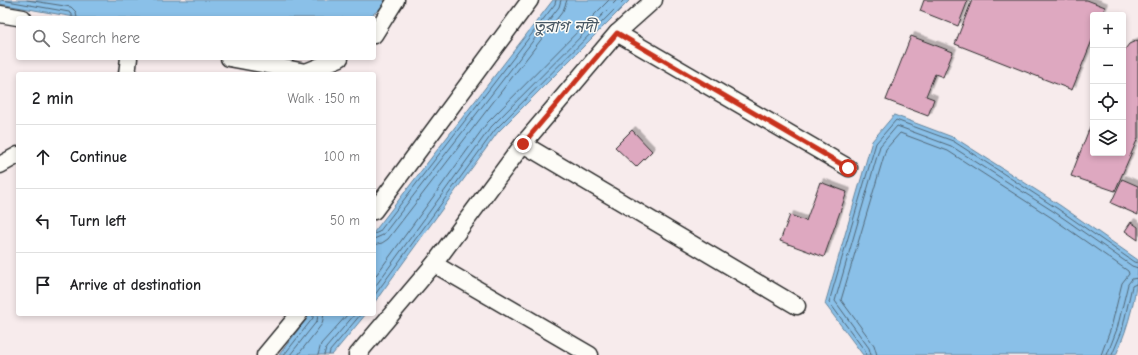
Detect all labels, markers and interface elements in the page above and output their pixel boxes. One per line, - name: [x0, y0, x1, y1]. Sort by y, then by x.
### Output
- map controls: [1090, 12, 1126, 156]
- button: +: [1090, 12, 1126, 48]
- search box: [16, 16, 376, 60]
- water label: তুরাগ নদী: [533, 17, 599, 36]
- icon: search: [30, 27, 52, 49]
- text: Search here: [62, 29, 140, 47]
- button: −: [1090, 48, 1126, 84]
- button: locate: [1090, 84, 1126, 120]
- text: 2 min: [32, 89, 73, 108]
- text: Walk · 150 m: [288, 91, 360, 106]
- button: layers: [1090, 120, 1126, 156]
- route end: [514, 135, 532, 153]
- icon: ahead: [32, 146, 54, 168]
- text: Continue: [70, 148, 127, 166]
- text: 100 m: [324, 149, 360, 164]
- route start: [839, 159, 857, 177]
- icon: left: [32, 210, 54, 232]
- text: Turn left: [70, 212, 126, 230]
- text: 50 m: [330, 213, 360, 228]
- icon: arrive: [32, 274, 54, 296]
- text: Arrive at destination: [70, 276, 201, 294]

